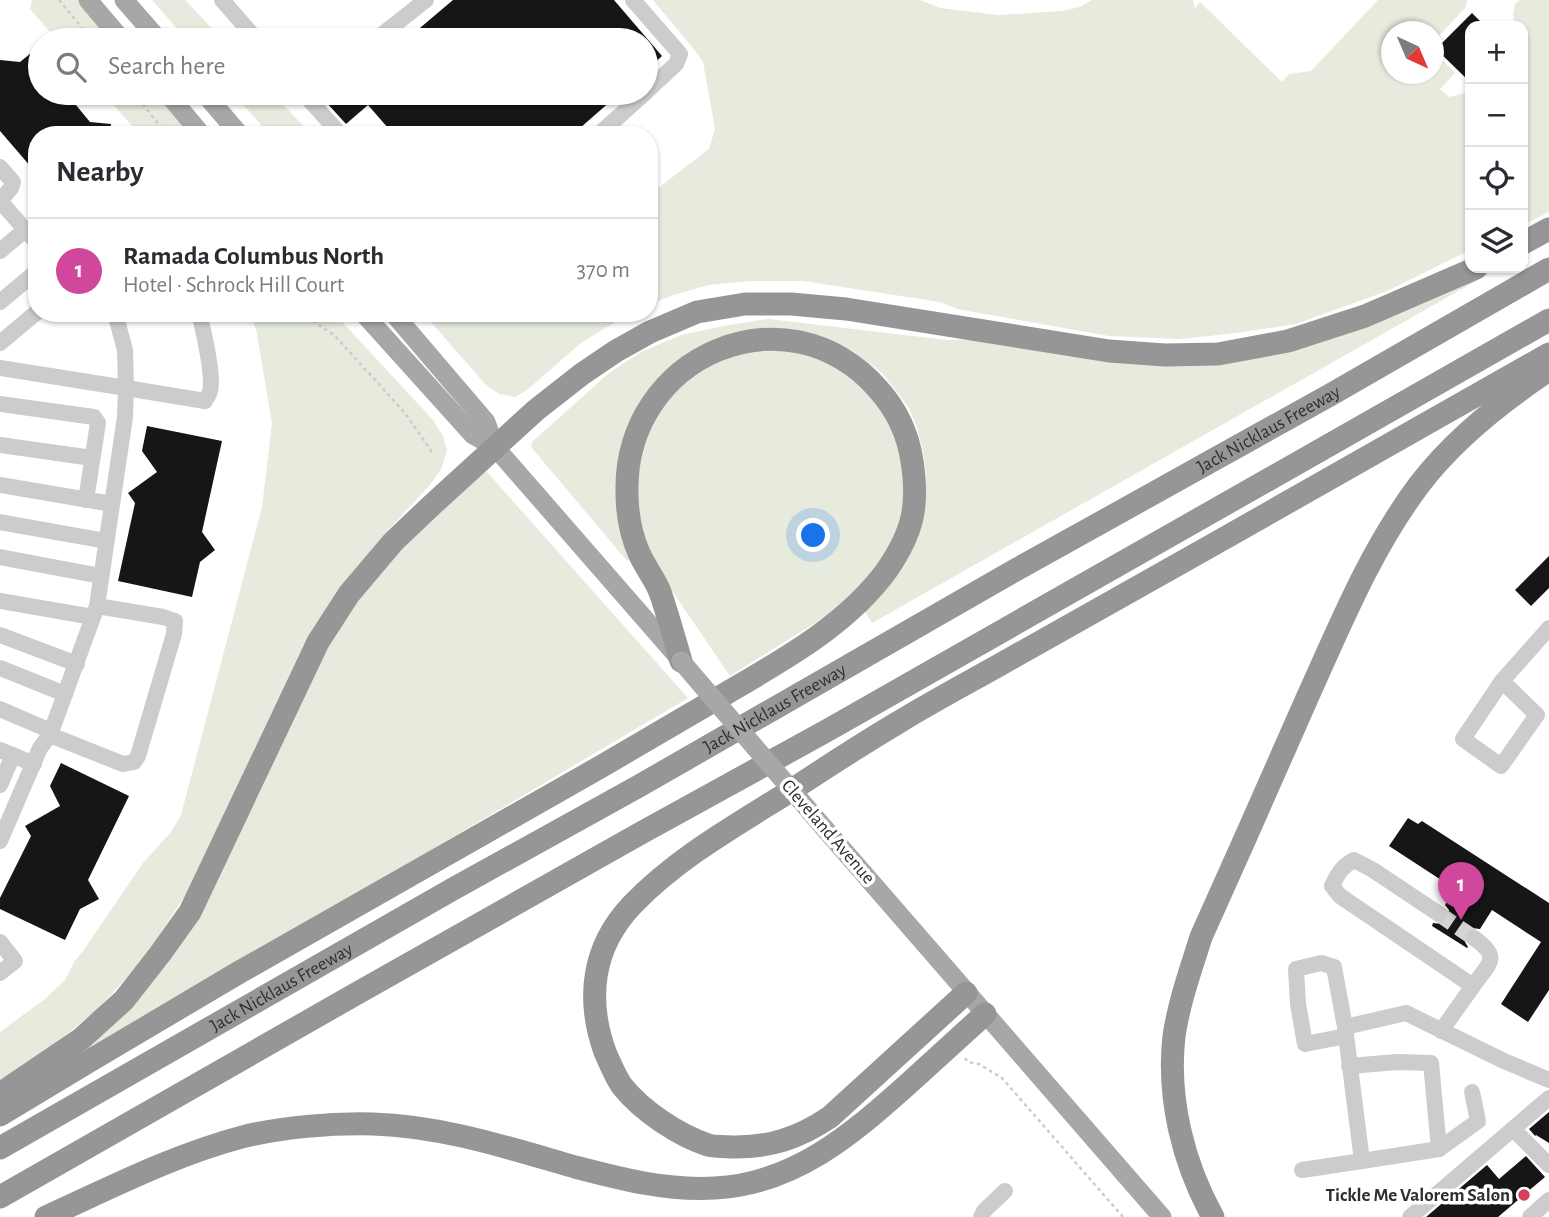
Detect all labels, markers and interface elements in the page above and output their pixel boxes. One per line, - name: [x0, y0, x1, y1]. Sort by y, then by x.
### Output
- north arrow: [1381, 21, 1444, 84]
- map controls: [1465, 21, 1528, 273]
- button: +: [1465, 21, 1528, 84]
- search box: [28, 28, 658, 105]
- icon: search: [52, 48, 90, 86]
- text: Search here: [108, 53, 226, 79]
- button: −: [1465, 84, 1528, 147]
- button: locate: [1465, 147, 1528, 210]
- text: Nearby: [56, 157, 144, 187]
- button: layers: [1465, 210, 1528, 273]
- text: Ramada Columbus North: [123, 243, 384, 269]
- text: 1: [75, 259, 83, 282]
- text: 370 m: [577, 259, 630, 282]
- text: Hotel · Schrock Hill Court: [123, 274, 344, 297]
- street label: Jack Nicklaus Freeway: [1194, 382, 1343, 477]
- your location: [796, 518, 830, 552]
- street label: Jack Nicklaus Freeway: [700, 660, 849, 756]
- street label: Cleveland Avenue: [778, 776, 878, 888]
- pin: 1: [1438, 862, 1484, 920]
- street label: Jack Nicklaus Freeway: [207, 939, 356, 1035]
- place label: Tickle Me Valorem Salon: [1325, 1186, 1510, 1205]
- marker: Tickle Me Valorem Salon: [1516, 1187, 1532, 1203]

